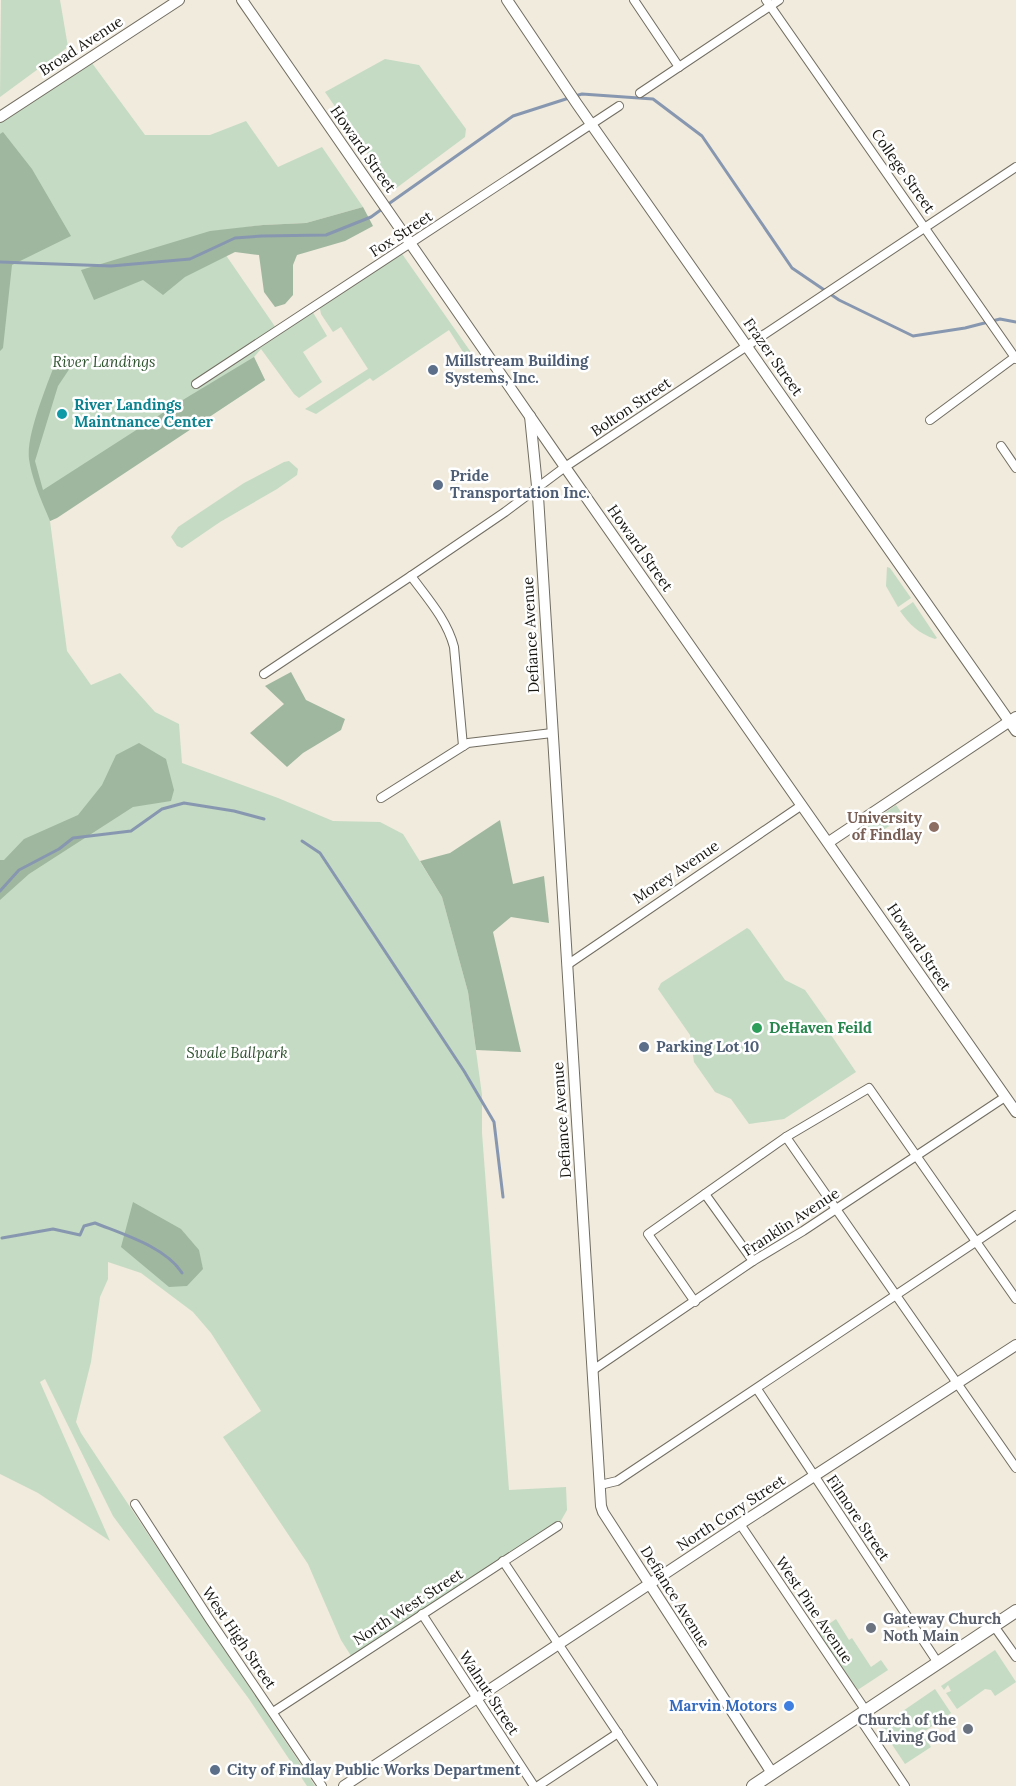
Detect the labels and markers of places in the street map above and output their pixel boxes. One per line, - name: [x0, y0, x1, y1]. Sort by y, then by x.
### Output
- place label: Millstream Building Systems, Inc.: [445, 351, 589, 387]
- marker: Millstream Building Systems, Inc.: [426, 363, 440, 377]
- place label: River Landings Maintnance Center: [74, 395, 214, 431]
- marker: River Landings Maintnance Center: [55, 407, 69, 421]
- place label: Pride Transportation Inc.: [450, 466, 590, 502]
- marker: Pride Transportation Inc.: [431, 478, 445, 492]
- place label: University of Findlay: [847, 808, 923, 844]
- marker: University of Findlay: [927, 820, 941, 834]
- place label: DeHaven Feild: [769, 1018, 872, 1037]
- marker: DeHaven Feild: [750, 1021, 764, 1035]
- place label: Parking Lot 10: [656, 1037, 759, 1056]
- marker: Parking Lot 10: [637, 1040, 651, 1054]
- place label: Gateway Church Noth Main: [883, 1609, 1002, 1645]
- marker: Gateway Church Noth Main: [864, 1621, 878, 1635]
- place label: Marvin Motors: [669, 1696, 777, 1715]
- marker: Marvin Motors: [782, 1699, 796, 1713]
- place label: Church of the Living God: [858, 1710, 956, 1746]
- marker: Church of the Living God: [961, 1722, 975, 1736]
- place label: City of Findlay Public Works Department: [227, 1760, 522, 1779]
- marker: City of Findlay Public Works Department: [208, 1763, 222, 1777]

